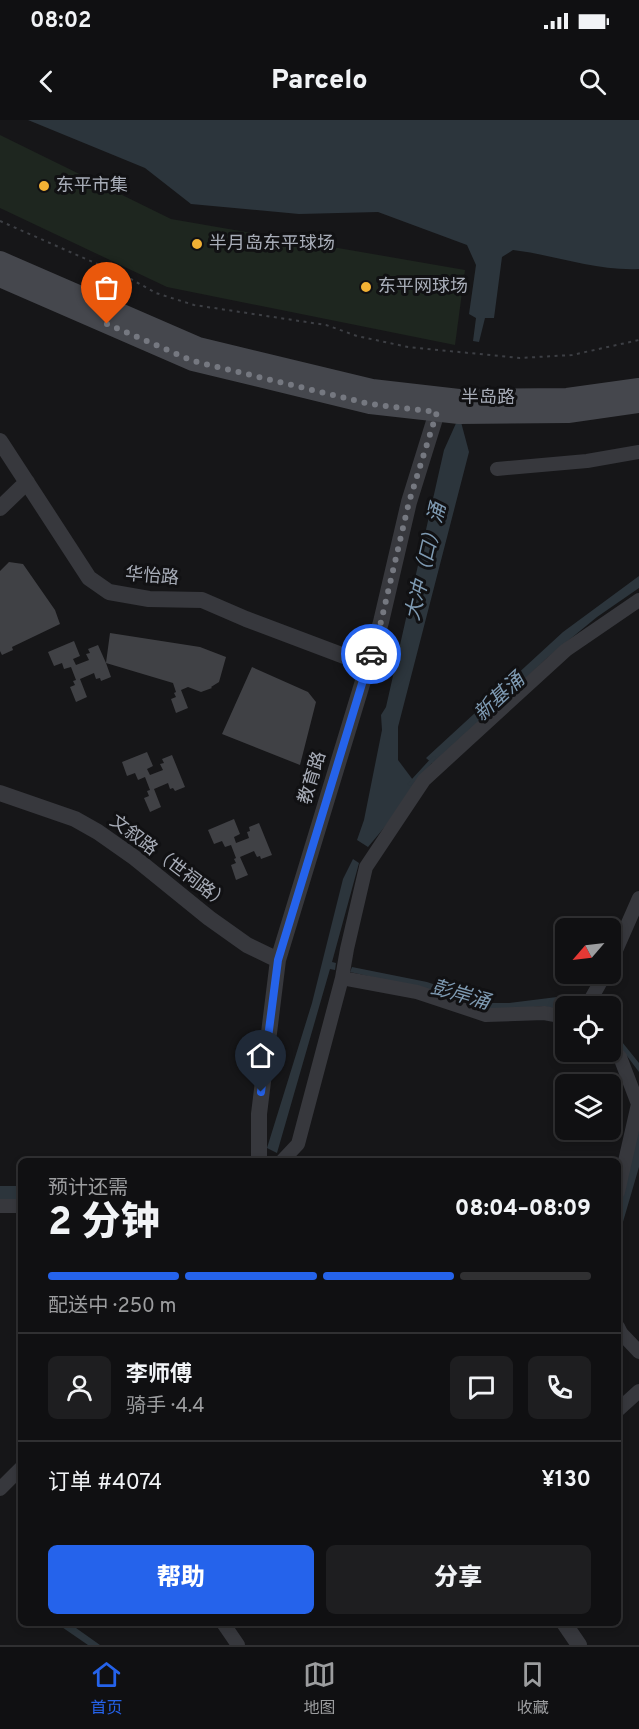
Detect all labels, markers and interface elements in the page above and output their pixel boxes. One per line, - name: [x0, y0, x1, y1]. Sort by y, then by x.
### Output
- text: 08:02: [30, 8, 92, 35]
- text: Parcelo: [271, 64, 368, 98]
- icon: back: [30, 65, 63, 98]
- icon: search: [576, 65, 609, 98]
- place label: 东平市集: [56, 175, 128, 198]
- marker: 东平市集: [37, 179, 51, 193]
- place label: 半月岛东平球场: [209, 233, 335, 256]
- marker: 半月岛东平球场: [190, 237, 204, 251]
- pin: [81, 262, 132, 324]
- icon: bag: [90, 271, 123, 304]
- place label: 东平网球场: [378, 276, 468, 299]
- marker: 东平网球场: [359, 280, 373, 294]
- street label: 半岛路: [461, 387, 515, 410]
- water label: 大冲（口）涌: [401, 499, 454, 623]
- street label: 华怡路: [124, 563, 180, 591]
- courier: [341, 624, 401, 684]
- icon: car: [355, 638, 388, 671]
- water label: 新基涌: [469, 667, 532, 728]
- street label: 教育路: [294, 749, 332, 807]
- street label: 文叙路（世祠路）: [105, 810, 233, 916]
- north arrow: [555, 918, 621, 984]
- map controls: [555, 918, 621, 1140]
- water label: 彭岸涌: [428, 975, 494, 1017]
- button: locate: [555, 996, 621, 1062]
- pin: [235, 1030, 286, 1092]
- icon: home: [244, 1039, 277, 1072]
- button: layers: [555, 1074, 621, 1140]
- text: 预计还需: [48, 1176, 128, 1202]
- text: 08:04–08:09: [455, 1196, 591, 1223]
- text: 2 分钟: [48, 1200, 160, 1249]
- text: 配送中 · 250 m: [48, 1294, 177, 1320]
- button: person: [48, 1356, 111, 1419]
- button: chat: [450, 1356, 513, 1419]
- button: phone: [528, 1356, 591, 1419]
- text: 李师傅: [126, 1362, 192, 1389]
- text: 骑手 · 4.4: [126, 1394, 205, 1420]
- text: ¥130: [542, 1467, 591, 1494]
- text: 订单 #4074: [48, 1470, 162, 1497]
- button: 帮助: [48, 1545, 314, 1614]
- button: 分享: [326, 1545, 591, 1614]
- tab: 首页: [90, 1658, 123, 1719]
- tab: 地图: [303, 1658, 336, 1719]
- tab: 收藏: [516, 1658, 549, 1719]

